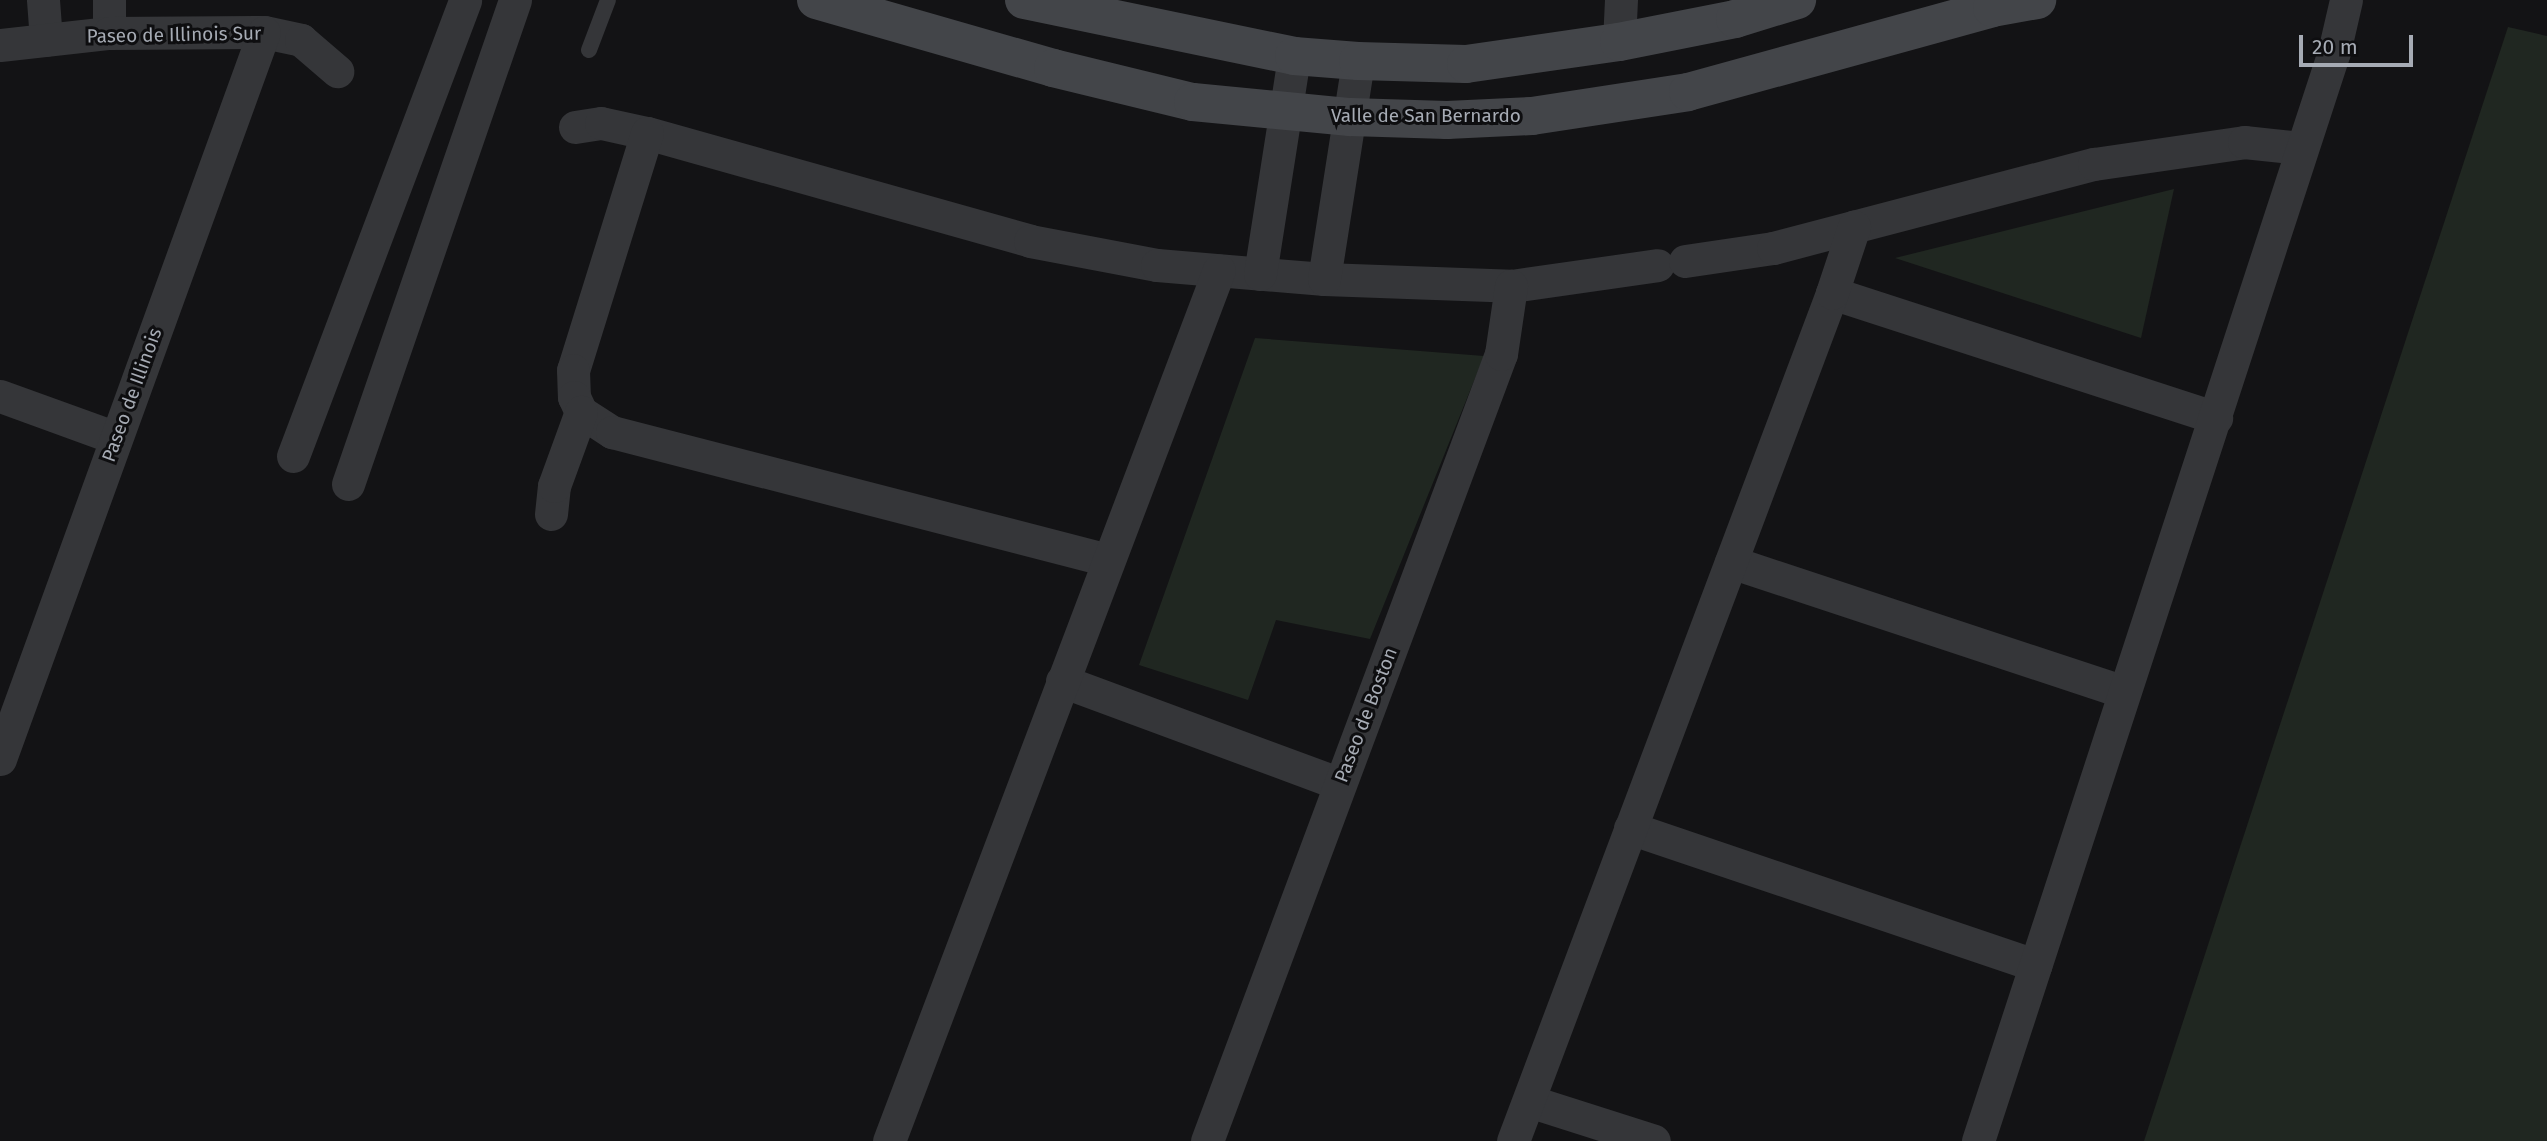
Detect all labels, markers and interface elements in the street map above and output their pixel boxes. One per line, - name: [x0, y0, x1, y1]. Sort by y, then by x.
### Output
- scale bar: [2302, 21, 2416, 65]
- street label: Paseo de Illinois Sur: [87, 22, 261, 48]
- text: 20 m: [2312, 34, 2358, 60]
- street label: Valle de San Bernardo: [1331, 105, 1521, 127]
- street label: Paseo de Illinois: [97, 325, 167, 465]
- street label: Paseo de Boston: [1330, 644, 1402, 786]

